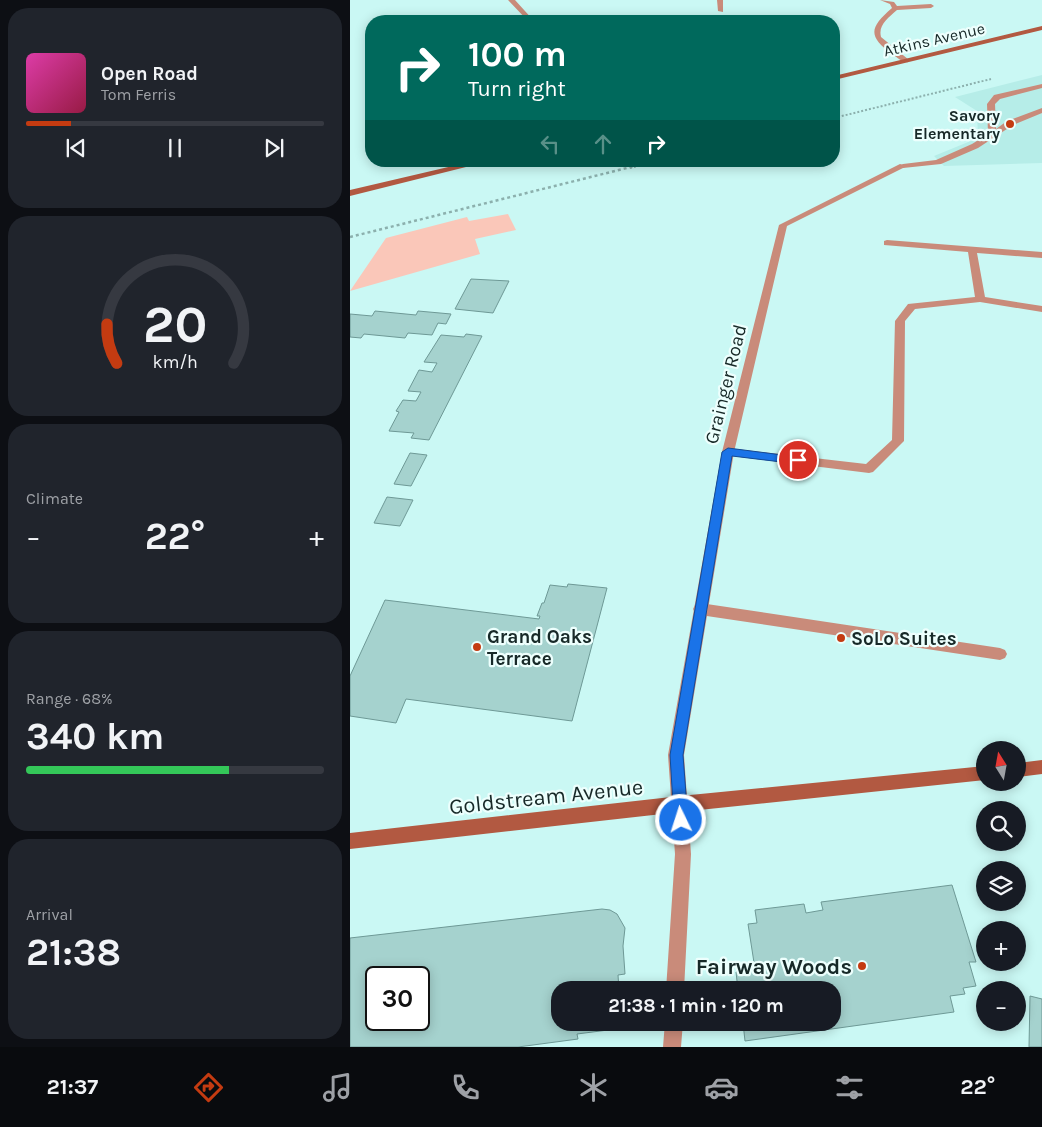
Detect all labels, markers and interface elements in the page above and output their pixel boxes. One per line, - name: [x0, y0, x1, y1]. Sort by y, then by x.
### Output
- street label: Atkins Avenue: [882, 19, 987, 60]
- text: 100 m: [468, 34, 567, 75]
- icon: right: [385, 35, 450, 100]
- text: Open Road: [101, 63, 198, 85]
- text: Turn right: [468, 76, 566, 102]
- text: Tom Ferris: [101, 85, 176, 104]
- place label: Savory Elementary: [914, 106, 1000, 143]
- marker: Savory Elementary: [1004, 118, 1016, 130]
- icon: left: [536, 130, 564, 158]
- icon: ahead: [589, 130, 617, 158]
- icon: right: [642, 130, 670, 158]
- icon: previous: [62, 134, 90, 162]
- icon: pause: [161, 134, 189, 162]
- icon: next: [260, 134, 288, 162]
- text: 20: [143, 294, 207, 355]
- street label: Grainger Road: [701, 322, 751, 446]
- text: km/h: [152, 352, 198, 373]
- pin: [777, 439, 819, 481]
- icon: arrive: [784, 446, 812, 474]
- text: Climate: [26, 489, 83, 508]
- text: 22°: [145, 514, 205, 559]
- text: −: [26, 520, 41, 553]
- text: +: [309, 520, 324, 553]
- place label: Grand Oaks Terrace: [487, 626, 592, 670]
- place label: SoLo Suites: [851, 628, 957, 650]
- marker: SoLo Suites: [835, 632, 847, 644]
- marker: Grand Oaks Terrace: [471, 641, 483, 653]
- text: Range · 68%: [26, 689, 113, 708]
- text: 340 km: [26, 714, 164, 759]
- north arrow: [976, 741, 1026, 791]
- map controls: [976, 741, 1026, 1031]
- street label: Goldstream Avenue: [448, 774, 644, 820]
- position arrow: [654, 793, 706, 845]
- button: search: [976, 801, 1026, 851]
- button: layers: [976, 861, 1026, 911]
- text: Arrival: [26, 905, 73, 924]
- button: +: [976, 921, 1026, 971]
- text: 21:38: [26, 930, 121, 975]
- place label: Fairway Woods: [696, 954, 852, 980]
- marker: Fairway Woods: [856, 960, 868, 972]
- speed limit sign: 30: [365, 966, 430, 1031]
- button: −: [976, 981, 1026, 1031]
- text: 21:38 · 1 min · 120 m: [608, 995, 784, 1017]
- icon: directions: [191, 1070, 226, 1105]
- icon: music: [320, 1070, 355, 1105]
- icon: phone: [448, 1070, 483, 1105]
- icon: climate: [576, 1070, 611, 1105]
- icon: car: [704, 1070, 739, 1105]
- icon: filters: [832, 1070, 867, 1105]
- text: 21:37: [47, 1074, 98, 1100]
- text: 22°: [960, 1074, 995, 1100]

